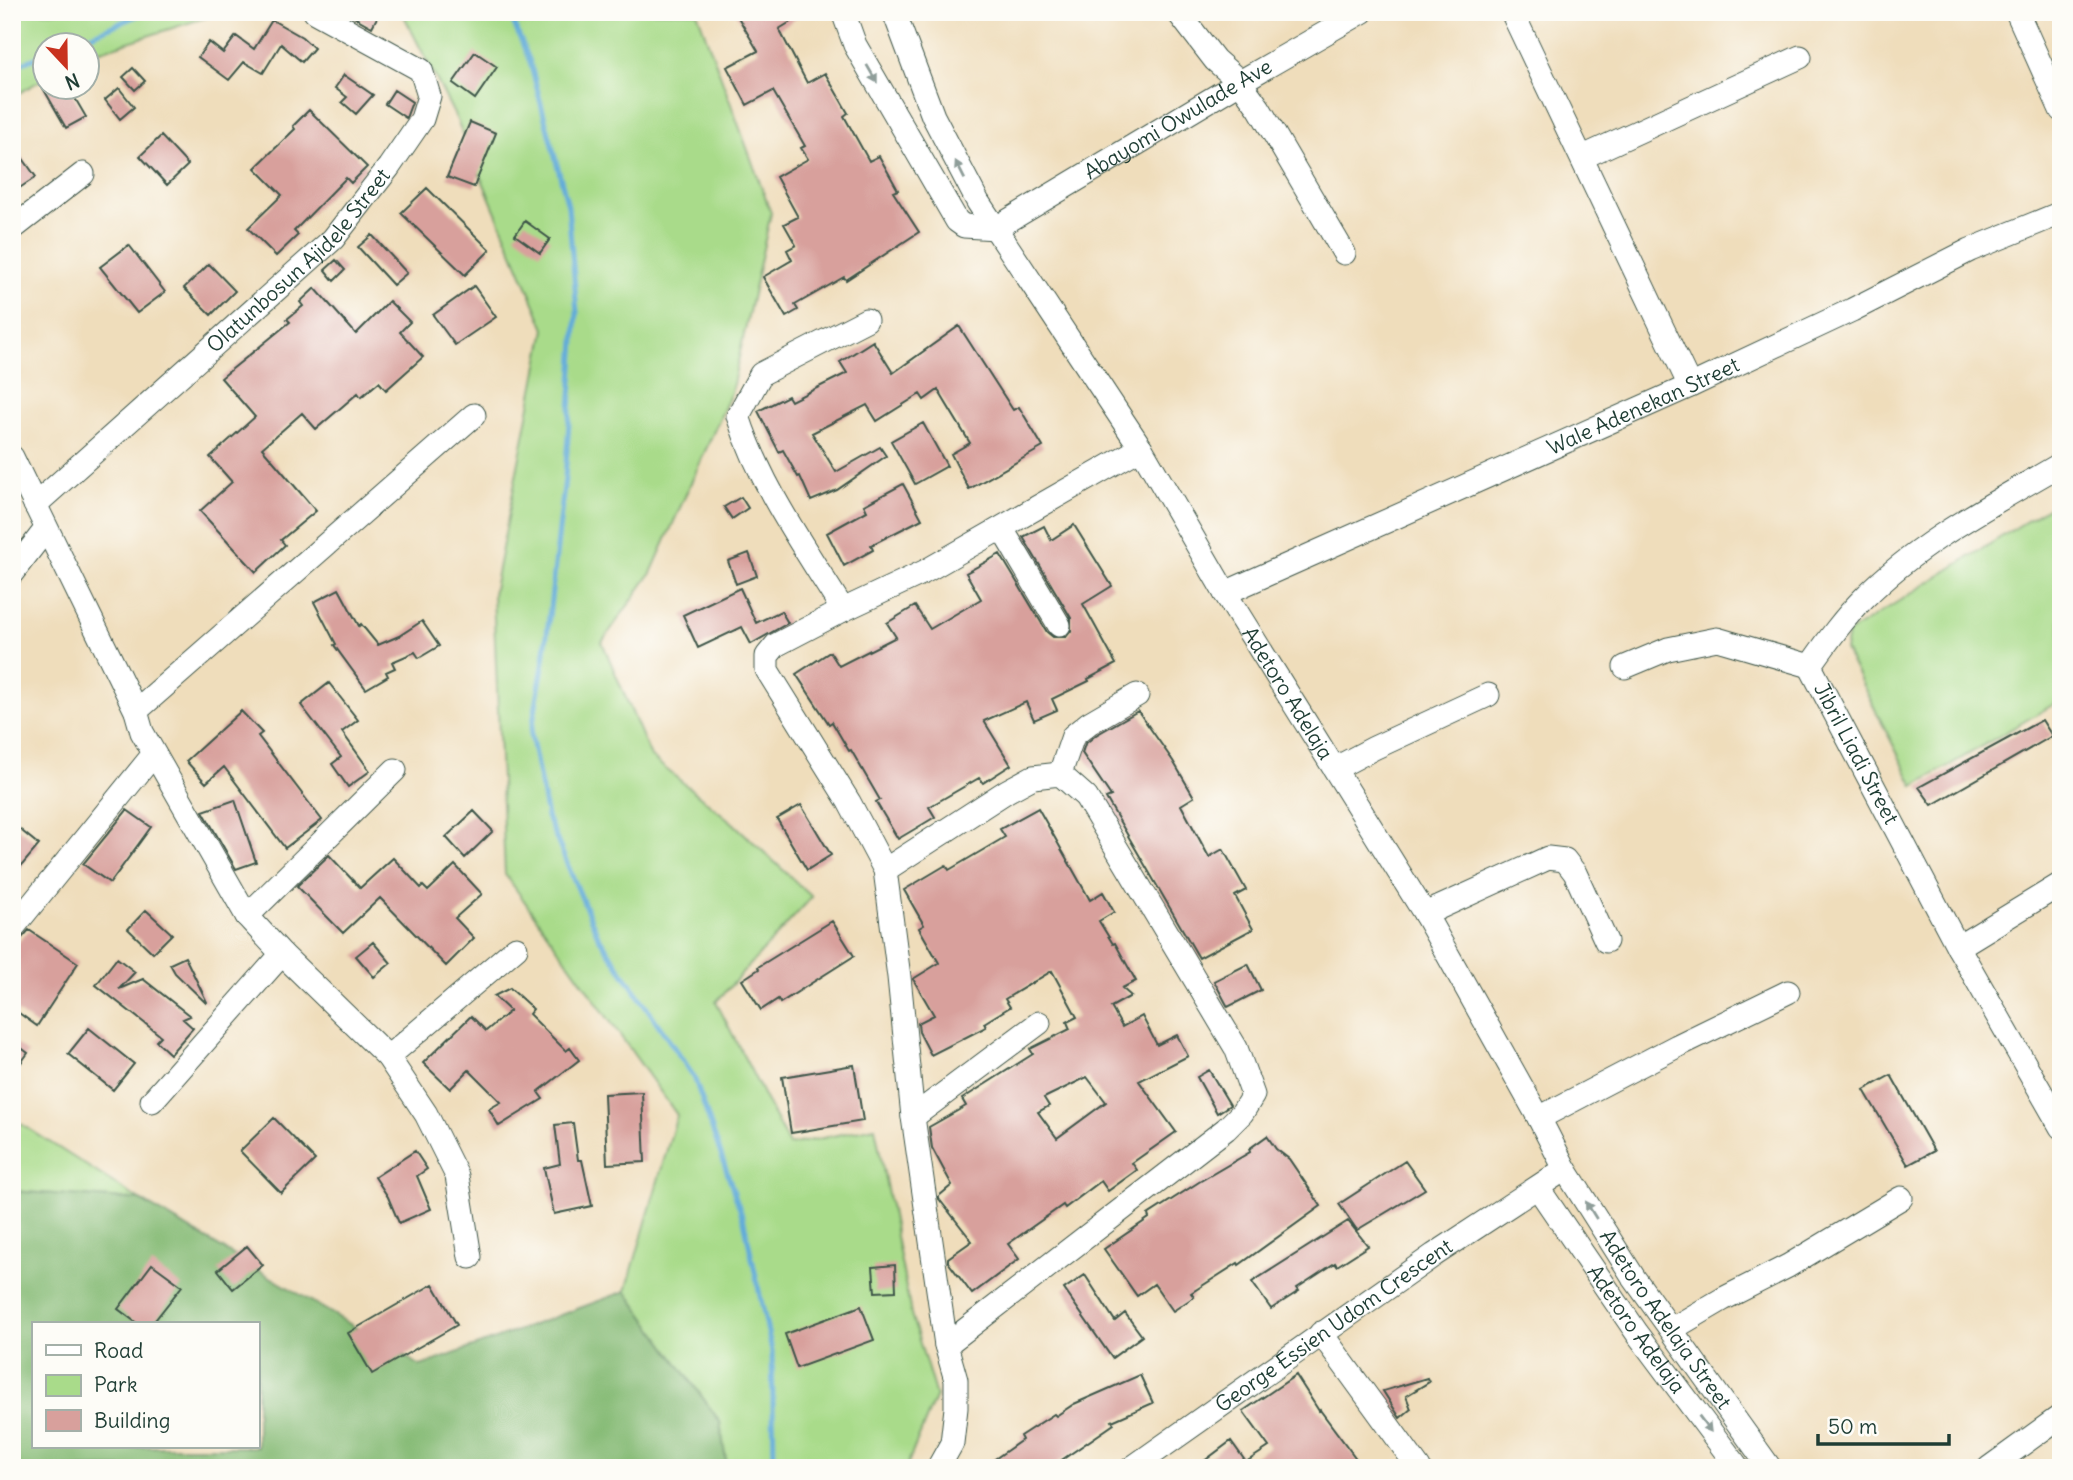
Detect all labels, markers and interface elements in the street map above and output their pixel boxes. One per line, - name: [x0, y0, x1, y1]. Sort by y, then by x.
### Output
- north arrow: [32, 32, 102, 102]
- street label: Abayomi Owulade Ave: [1079, 53, 1277, 185]
- one-way arrow: [865, 64, 878, 83]
- text: N: [62, 68, 83, 95]
- one-way arrow: [955, 160, 966, 180]
- street label: Olatunbosun Ajidele Street: [201, 163, 396, 358]
- street label: Wale Adenekan Street: [1543, 351, 1743, 461]
- street label: Adetoro Adelaja: [1236, 622, 1339, 765]
- street label: Jibril Liadi Street: [1808, 678, 1905, 829]
- one-way arrow: [1585, 1201, 1598, 1220]
- street label: Adetoro Adelaja Street: [1595, 1225, 1737, 1413]
- street label: George Essien Udom Crescent: [1210, 1233, 1458, 1418]
- street label: Adetoro Adelaja: [1581, 1260, 1691, 1398]
- legend: [32, 1322, 259, 1448]
- text: Road: [94, 1337, 143, 1364]
- text: Park: [94, 1371, 137, 1398]
- scale bar: [1818, 1403, 1949, 1447]
- text: Building: [94, 1407, 170, 1434]
- text: 50 m: [1828, 1413, 1877, 1440]
- one-way arrow: [1697, 1414, 1712, 1432]

